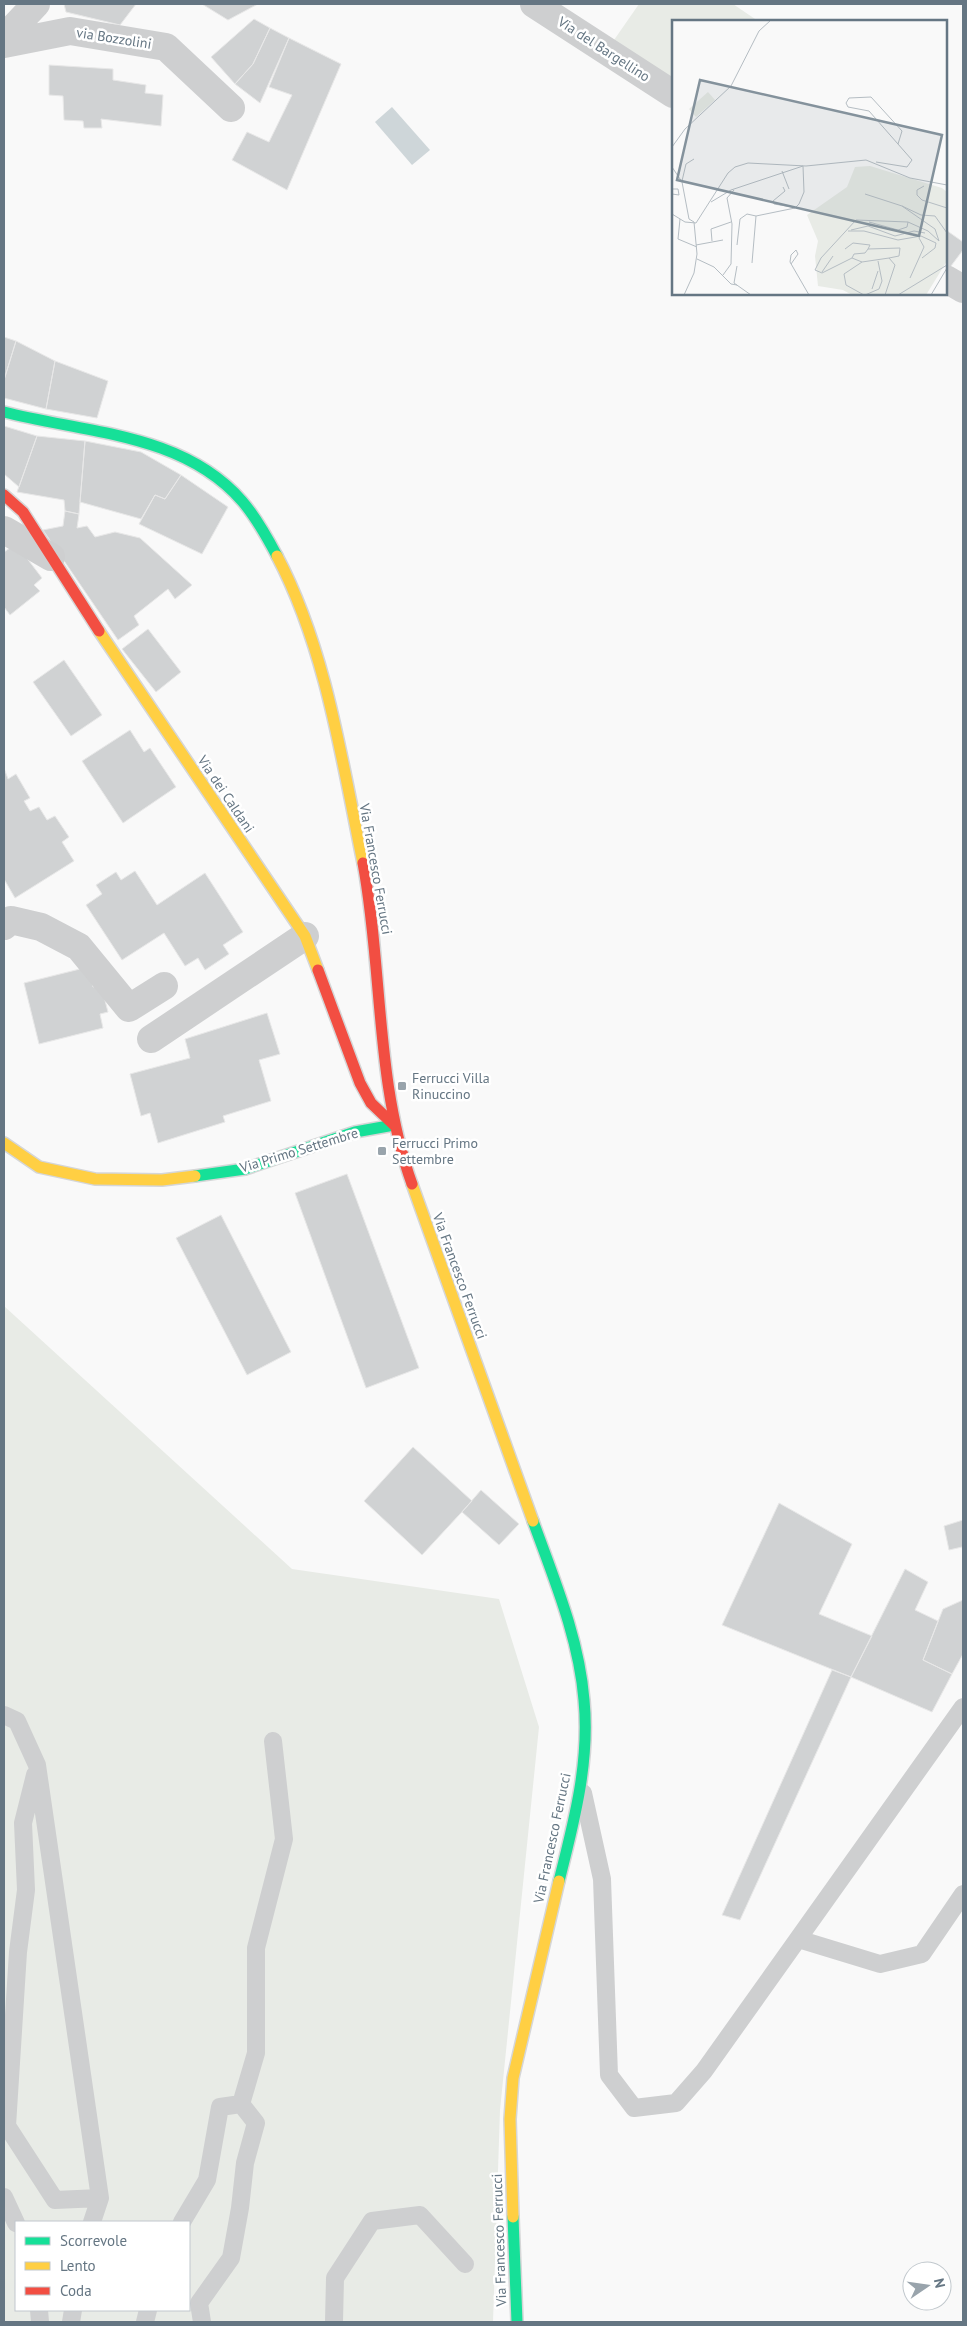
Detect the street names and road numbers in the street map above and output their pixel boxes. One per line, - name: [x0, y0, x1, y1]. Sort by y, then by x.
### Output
- street label: Via del Bargellino: [554, 12, 654, 86]
- street label: via Bozzolini: [75, 23, 153, 53]
- street label: Via dei Caldani: [193, 751, 258, 836]
- street label: Via Francesco Ferrucci: [355, 801, 396, 936]
- street label: Via Primo Settembre: [237, 1123, 360, 1177]
- street label: Via Francesco Ferrucci: [429, 1210, 491, 1341]
- street label: Via Francesco Ferrucci: [529, 1771, 575, 1906]
- street label: Via Francesco Ferrucci: [488, 2173, 510, 2308]

